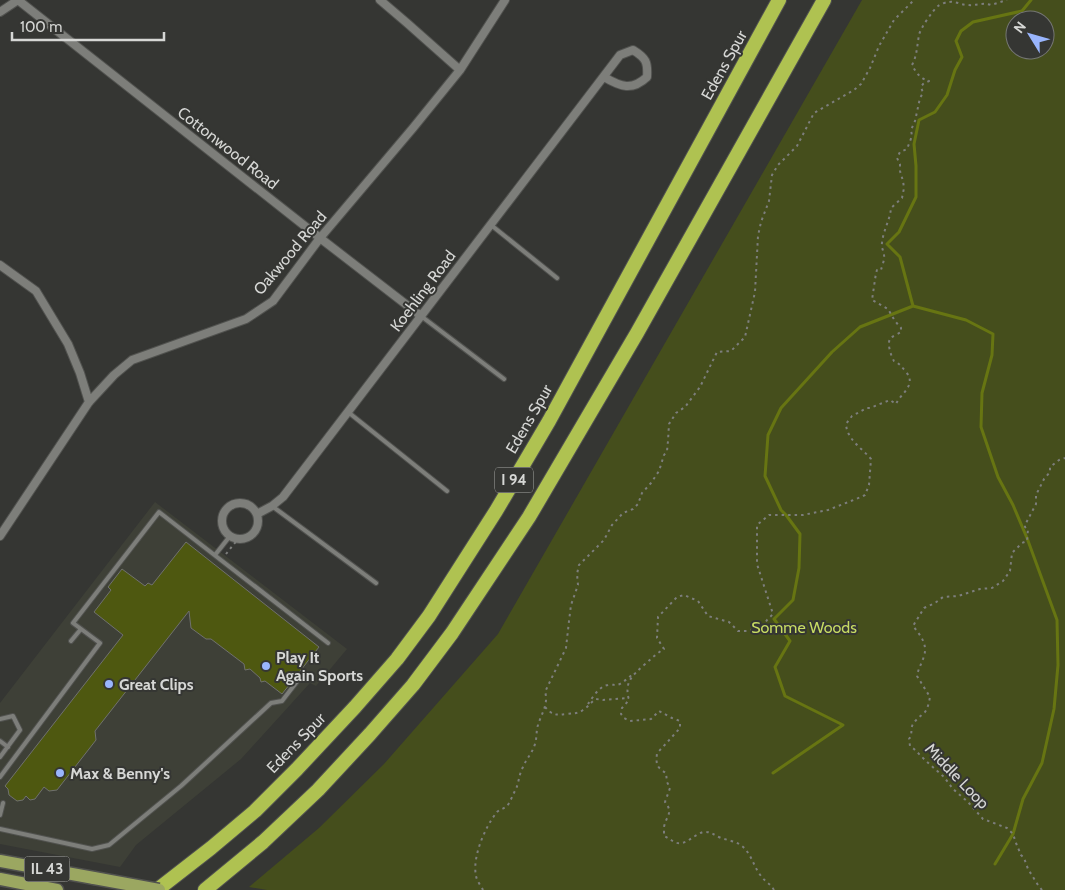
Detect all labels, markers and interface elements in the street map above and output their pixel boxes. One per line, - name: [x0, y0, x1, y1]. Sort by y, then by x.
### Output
- scale bar: [12, 10, 165, 42]
- north arrow: [1005, 10, 1055, 60]
- text: 100 m: [20, 18, 62, 36]
- text: N: [1009, 18, 1030, 37]
- street label: Edens Spur: [697, 26, 751, 103]
- street label: Cottonwood Road: [174, 103, 282, 193]
- street label: Oakwood Road: [250, 207, 330, 299]
- street label: Koehling Road: [386, 247, 460, 335]
- street label: Edens Spur: [502, 380, 557, 457]
- road number: I 94: [495, 468, 533, 492]
- park label: Somme Woods: [751, 618, 857, 637]
- place label: Play It Again Sports: [276, 648, 363, 685]
- marker: Play It Again Sports: [260, 660, 272, 672]
- place label: Great Clips: [119, 675, 194, 694]
- marker: Great Clips: [103, 678, 115, 690]
- street label: Edens Spur: [263, 708, 330, 777]
- street label: Middle Loop: [921, 739, 993, 813]
- place label: Max & Benny's: [70, 764, 170, 783]
- marker: Max & Benny's: [54, 767, 66, 779]
- road number: IL 43: [24, 856, 70, 882]

